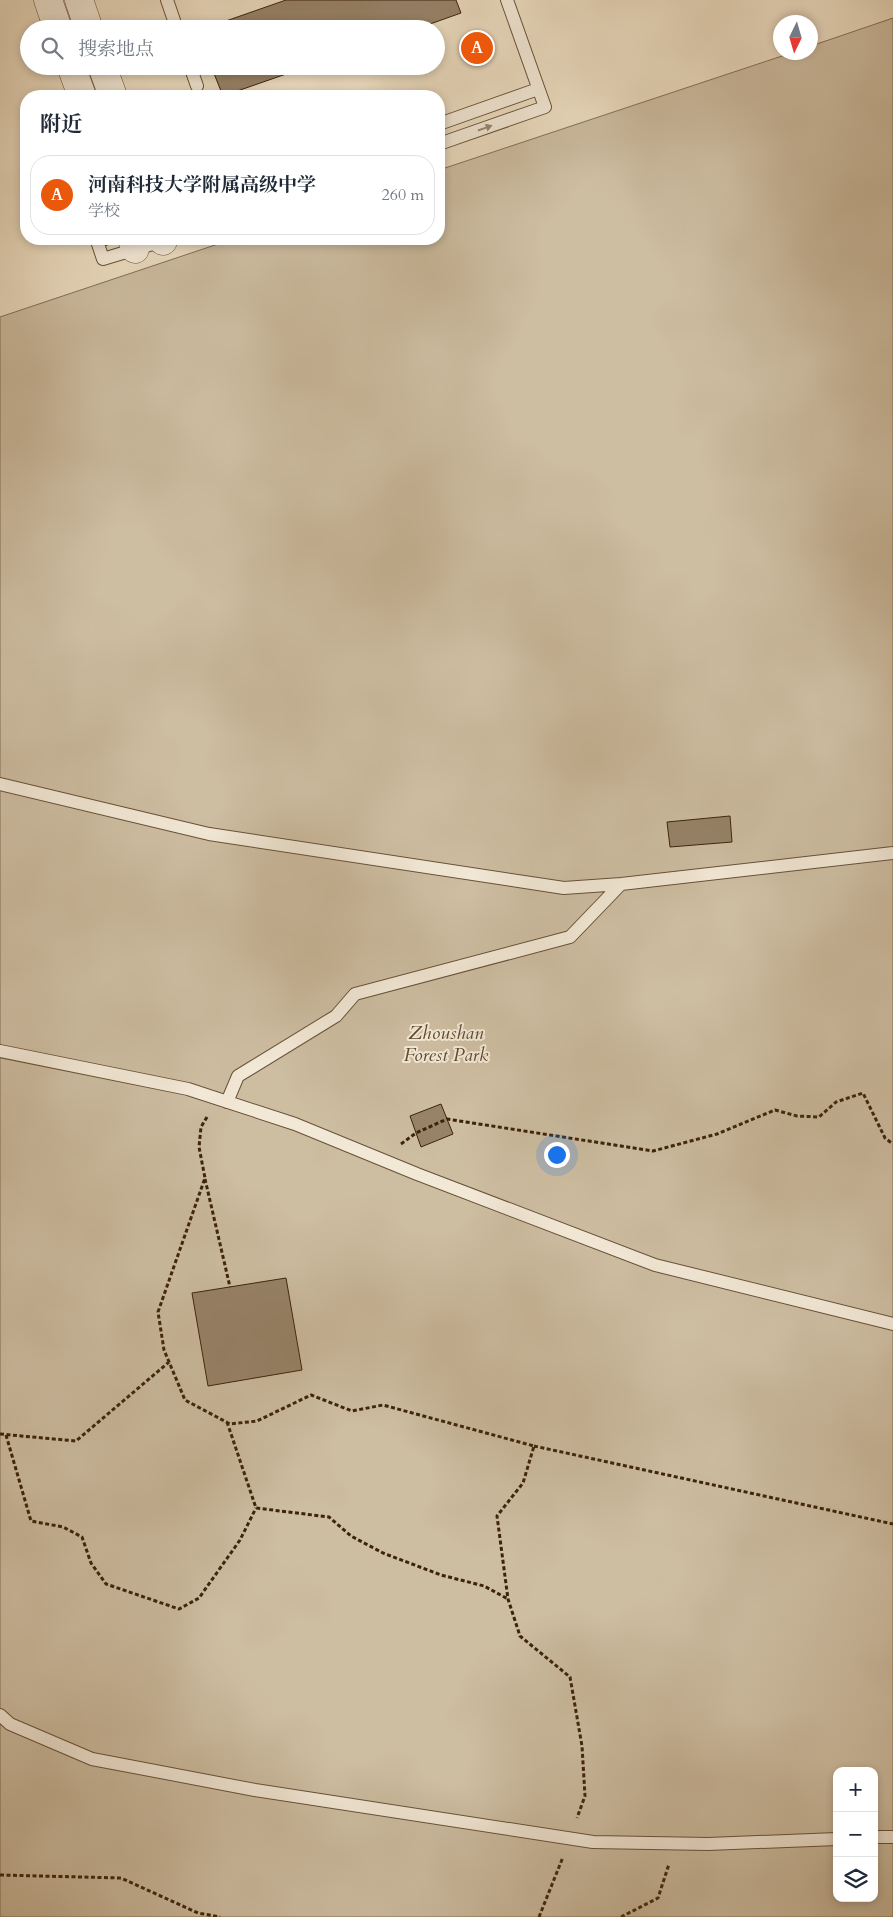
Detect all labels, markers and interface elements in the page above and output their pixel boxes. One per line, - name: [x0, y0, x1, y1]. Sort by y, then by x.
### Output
- north arrow: [773, 15, 818, 60]
- search box: [20, 20, 445, 75]
- pin: A: [461, 29, 493, 67]
- icon: search: [38, 34, 66, 62]
- text: 搜索地点: [78, 36, 154, 62]
- text: 附近: [40, 110, 82, 139]
- one-way arrow: [478, 124, 493, 132]
- text: 河南科技大学附属高级中学: [88, 172, 316, 198]
- text: A: [51, 184, 63, 206]
- text: 260 m: [382, 184, 424, 206]
- text: 学校: [88, 200, 120, 222]
- park label: Zhoushan Forest Park: [404, 1020, 489, 1068]
- your location: [544, 1142, 570, 1168]
- map controls: [833, 1767, 878, 1902]
- button: +: [833, 1767, 878, 1812]
- button: −: [833, 1812, 878, 1857]
- button: layers: [833, 1857, 878, 1902]

